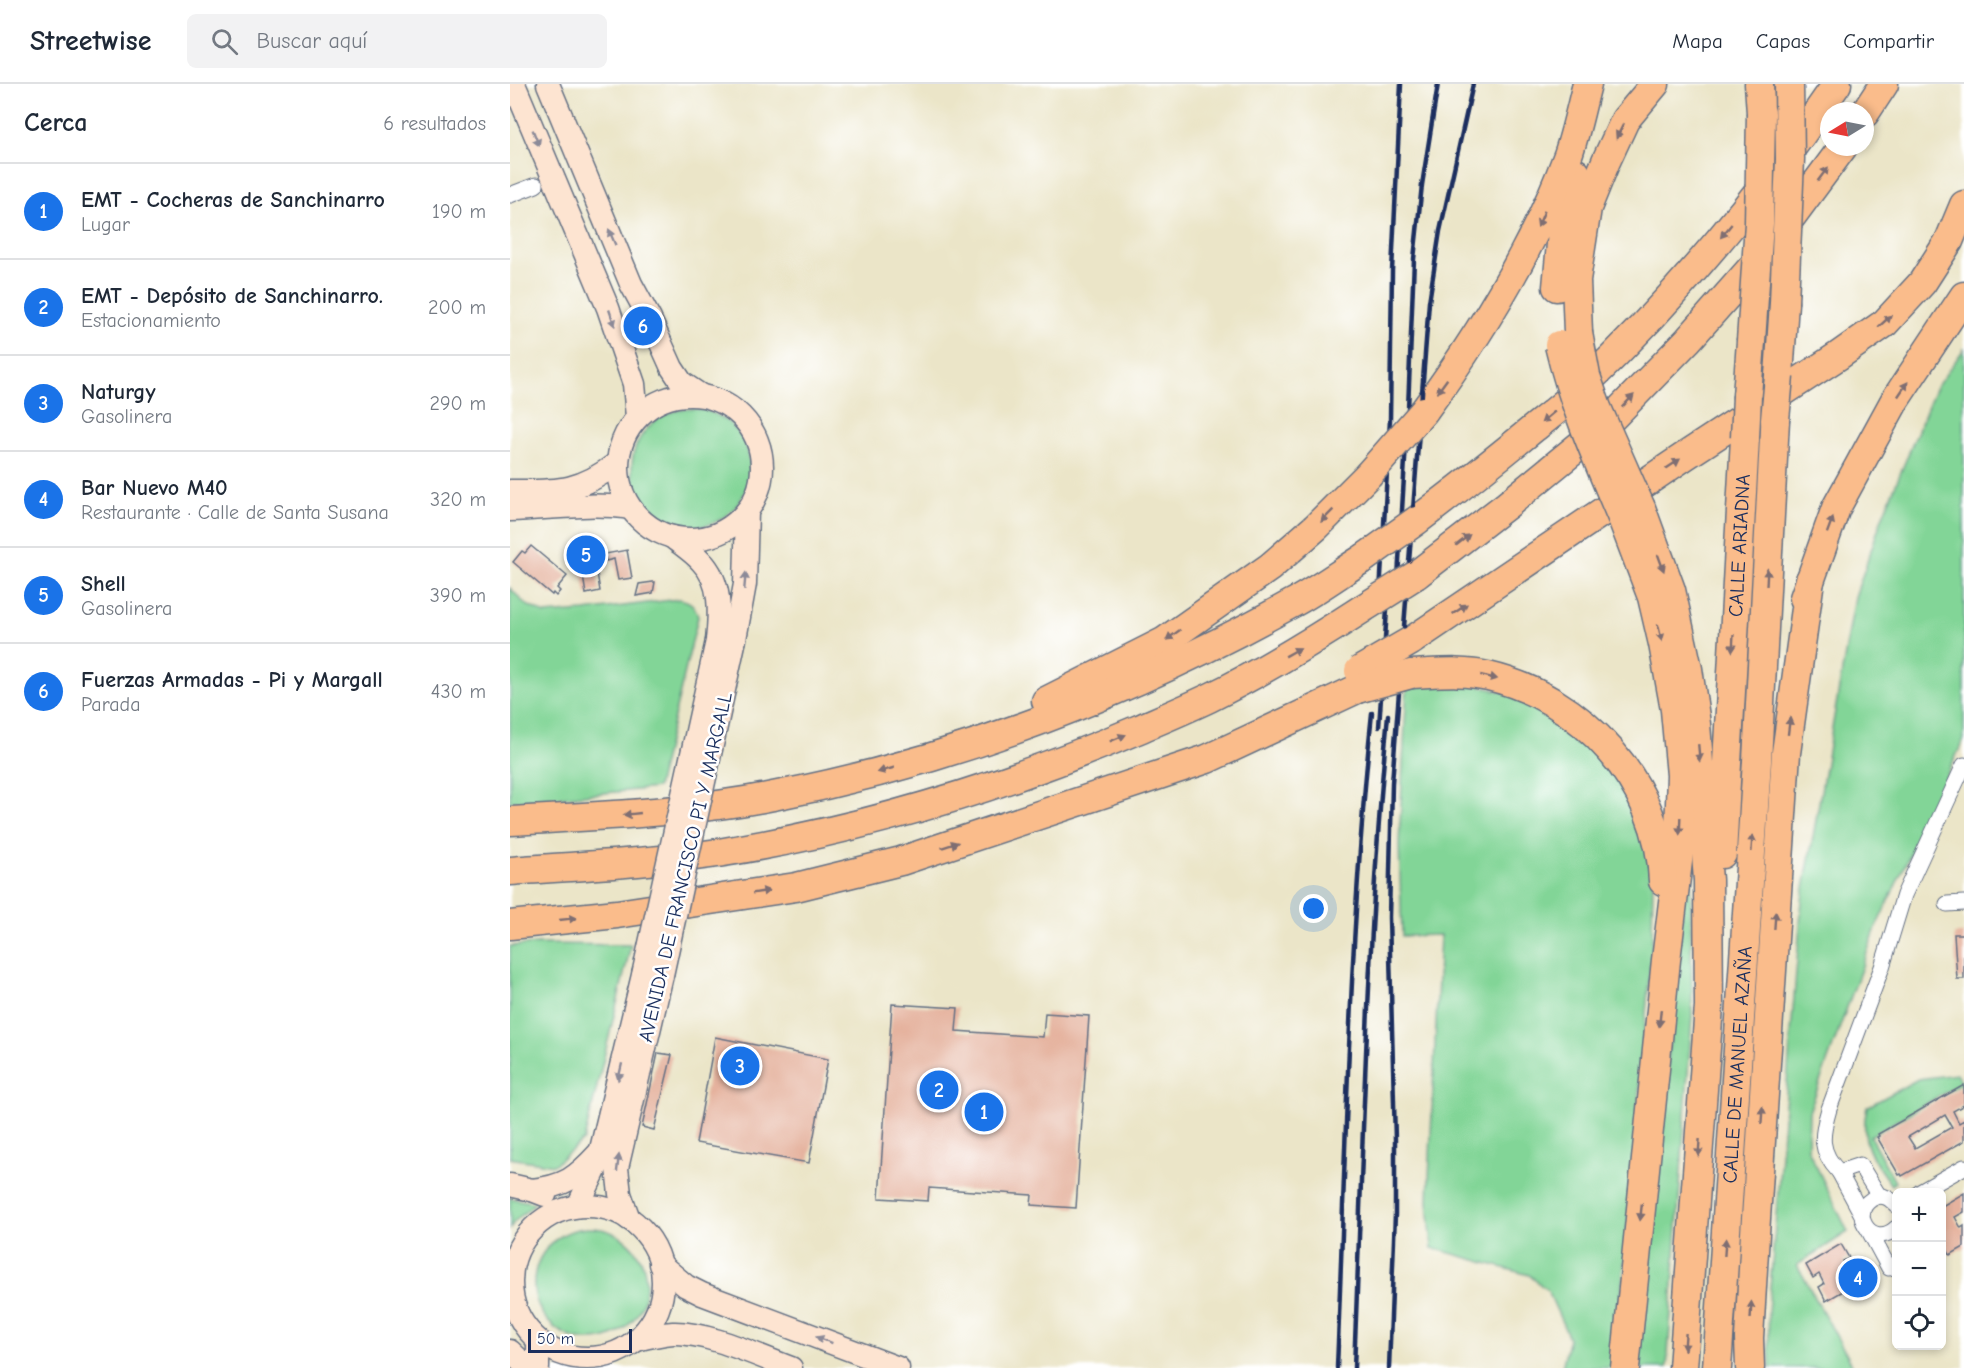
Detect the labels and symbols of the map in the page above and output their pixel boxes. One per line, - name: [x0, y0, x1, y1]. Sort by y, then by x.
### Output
- north arrow: [1820, 102, 1874, 156]
- one-way arrow: [1616, 122, 1625, 139]
- one-way arrow: [532, 129, 541, 147]
- one-way arrow: [1817, 167, 1829, 182]
- one-way arrow: [1536, 210, 1546, 228]
- one-way arrow: [1721, 224, 1733, 239]
- one-way arrow: [607, 228, 616, 245]
- pin: 6: [624, 304, 662, 348]
- one-way arrow: [607, 309, 617, 327]
- one-way arrow: [1877, 315, 1892, 328]
- one-way arrow: [1436, 378, 1448, 394]
- one-way arrow: [1897, 381, 1908, 397]
- one-way arrow: [1621, 394, 1635, 409]
- one-way arrow: [1540, 410, 1555, 423]
- one-way arrow: [1665, 458, 1681, 470]
- street label: CALLE ARIADNA: [1724, 473, 1755, 618]
- one-way arrow: [1320, 508, 1334, 522]
- one-way arrow: [1825, 516, 1835, 534]
- pin: 5: [566, 532, 606, 578]
- one-way arrow: [1455, 534, 1470, 546]
- one-way arrow: [1656, 554, 1666, 572]
- one-way arrow: [1762, 568, 1771, 587]
- one-way arrow: [740, 571, 749, 590]
- one-way arrow: [1452, 604, 1468, 615]
- one-way arrow: [1656, 624, 1666, 642]
- one-way arrow: [1166, 629, 1182, 641]
- one-way arrow: [1728, 634, 1737, 653]
- one-way arrow: [1284, 647, 1301, 657]
- one-way arrow: [1480, 673, 1499, 683]
- street label: AVENIDA DE FRANCISCO PI Y MARGALL: [634, 690, 737, 1044]
- one-way arrow: [1785, 716, 1794, 735]
- one-way arrow: [1109, 733, 1127, 743]
- one-way arrow: [1694, 744, 1704, 763]
- one-way arrow: [877, 766, 895, 776]
- one-way arrow: [622, 809, 641, 819]
- one-way arrow: [1675, 817, 1684, 836]
- one-way arrow: [1747, 833, 1756, 852]
- one-way arrow: [941, 840, 959, 850]
- one-way arrow: [752, 888, 771, 897]
- your location: [1299, 894, 1328, 923]
- one-way arrow: [1770, 911, 1780, 930]
- one-way arrow: [559, 914, 578, 924]
- street label: CALLE DE MANUEL AZAÑA: [1718, 945, 1757, 1184]
- one-way arrow: [1655, 1008, 1665, 1027]
- pin: 3: [720, 1044, 760, 1088]
- one-way arrow: [615, 1063, 625, 1082]
- pin: 2: [920, 1068, 958, 1112]
- pin: 1: [964, 1090, 1004, 1134]
- one-way arrow: [1758, 1105, 1767, 1124]
- one-way arrow: [1694, 1138, 1703, 1157]
- one-way arrow: [614, 1153, 623, 1172]
- one-way arrow: [1636, 1203, 1646, 1222]
- one-way arrow: [1721, 1237, 1730, 1256]
- pin: 4: [1838, 1256, 1878, 1300]
- one-way arrow: [1746, 1300, 1755, 1319]
- scale bar: [528, 1326, 632, 1354]
- one-way arrow: [1680, 1333, 1690, 1352]
- one-way arrow: [815, 1334, 833, 1344]

